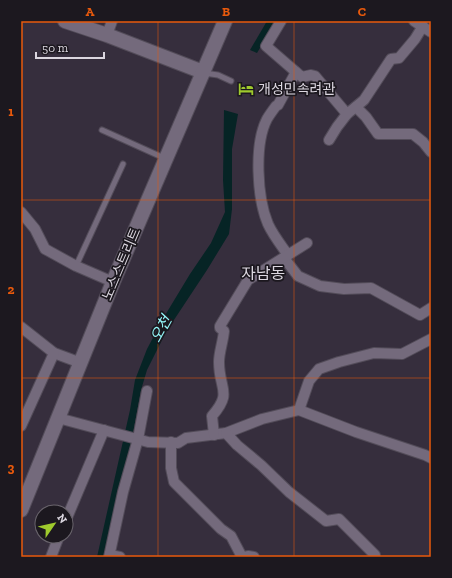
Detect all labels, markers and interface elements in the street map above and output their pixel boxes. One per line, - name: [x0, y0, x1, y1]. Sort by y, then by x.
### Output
- text: A: [86, 4, 95, 19]
- text: B: [222, 4, 230, 19]
- text: C: [358, 4, 366, 19]
- scale bar: [36, 34, 104, 60]
- text: 50 m: [42, 41, 69, 55]
- hotel icon: 개성민속려관: [237, 80, 255, 98]
- place label: 개성민속려관: [258, 81, 335, 98]
- text: 1: [8, 104, 14, 119]
- street label: 노스스트리트: [99, 225, 144, 303]
- district label: 자남동: [241, 264, 285, 283]
- text: 2: [8, 282, 15, 297]
- water label: 오천: [146, 311, 177, 345]
- text: 3: [8, 460, 15, 475]
- north arrow: [34, 504, 74, 544]
- text: N: [54, 512, 70, 526]

